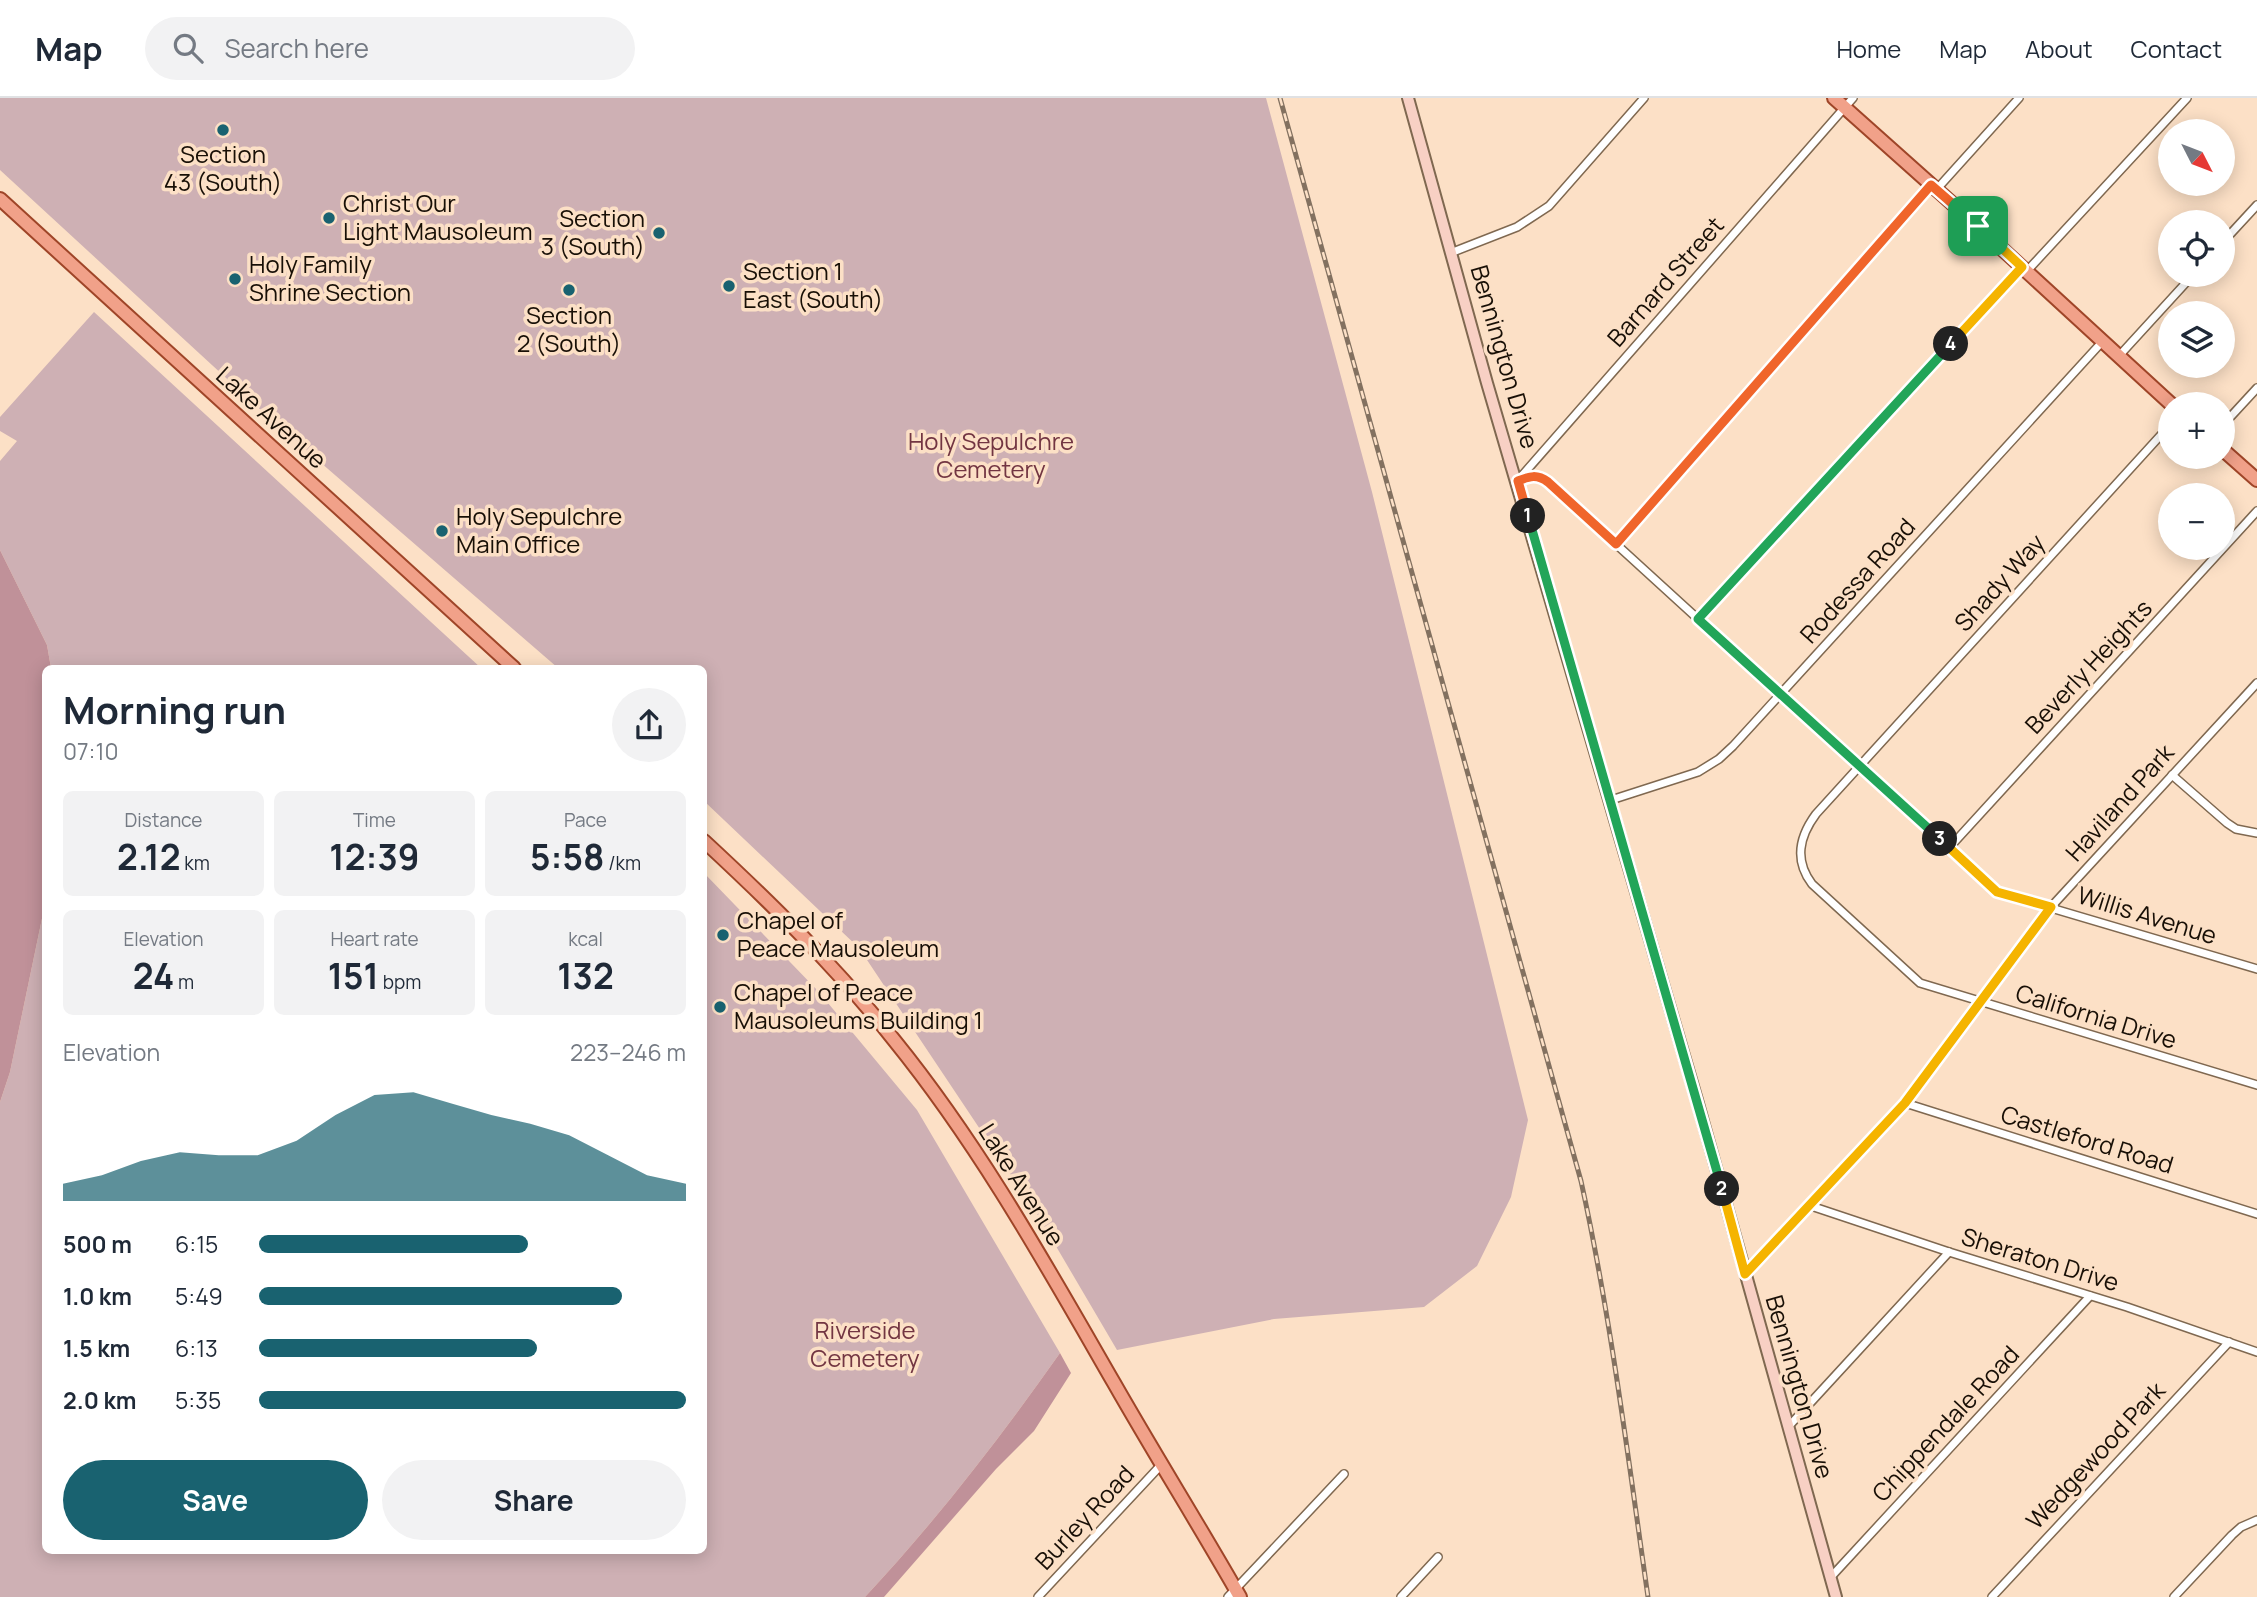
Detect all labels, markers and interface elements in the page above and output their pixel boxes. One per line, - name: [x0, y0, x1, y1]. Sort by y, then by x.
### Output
- search box: [145, 17, 635, 80]
- text: Map: [35, 26, 103, 71]
- icon: search: [169, 29, 207, 67]
- text: Search here: [225, 30, 369, 66]
- text: Home: [1836, 32, 1901, 65]
- text: Map: [1939, 32, 1987, 65]
- text: About: [2025, 32, 2093, 65]
- text: Contact: [2131, 32, 2222, 65]
- north arrow: [2158, 119, 2235, 196]
- map controls: [2158, 119, 2235, 560]
- marker: Section 43 (South): [215, 122, 231, 138]
- place label: Section 43 (South): [164, 137, 282, 198]
- place label: Christ Our Light Mausoleum: [343, 186, 533, 247]
- pin: [1948, 196, 2008, 256]
- place label: Section 3 (South): [541, 201, 645, 262]
- icon: arrive: [1959, 207, 1997, 245]
- street label: Barnard Street: [1599, 209, 1731, 353]
- marker: Christ Our Light Mausoleum: [321, 210, 337, 226]
- button: locate: [2158, 210, 2235, 287]
- marker: Section 3 (South): [651, 225, 667, 241]
- place label: Holy Family Shrine Section: [249, 247, 411, 308]
- place label: Section 1 East (South): [743, 254, 883, 315]
- street label: Bennington Drive: [1463, 261, 1547, 452]
- marker: Holy Family Shrine Section: [227, 271, 243, 287]
- marker: Section 1 East (South): [721, 278, 737, 294]
- marker: Section 2 (South): [561, 282, 577, 298]
- place label: Section 2 (South): [517, 298, 621, 359]
- button: layers: [2158, 301, 2235, 378]
- pin: 4: [1934, 327, 1968, 362]
- text: 4: [1945, 330, 1956, 356]
- street label: Lake Avenue: [210, 358, 334, 475]
- button: +: [2158, 392, 2235, 469]
- park label: Holy Sepulchre Cemetery: [908, 424, 1074, 485]
- button: −: [2158, 483, 2235, 560]
- pin: 1: [1510, 498, 1546, 534]
- place label: Holy Sepulchre Main Office: [456, 499, 622, 560]
- text: 1: [1523, 502, 1532, 528]
- street label: Rodessa Road: [1792, 510, 1922, 650]
- marker: Holy Sepulchre Main Office: [434, 523, 450, 539]
- street label: Shady Way: [1946, 526, 2052, 638]
- street label: Beverly Heights: [2017, 592, 2159, 740]
- text: Morning run: [63, 683, 286, 735]
- button: share: [612, 688, 686, 762]
- text: 07:10: [63, 735, 118, 767]
- street label: Haviland Park: [2057, 736, 2181, 868]
- text: Distance: [125, 807, 202, 833]
- text: Time: [353, 807, 396, 833]
- text: Pace: [564, 807, 607, 833]
- pin: 3: [1923, 822, 1958, 856]
- text: 3: [1934, 825, 1945, 851]
- text: 2.12: [117, 833, 181, 881]
- text: 12:39: [329, 833, 420, 881]
- text: 5:58: [530, 833, 604, 881]
- text: km: [181, 850, 210, 876]
- text: /km: [604, 850, 641, 876]
- street label: Willis Avenue: [2074, 878, 2221, 951]
- place label: Chapel of Peace Mausoleum: [737, 903, 939, 964]
- text: Elevation: [123, 926, 204, 952]
- text: Heart rate: [330, 926, 419, 952]
- text: kcal: [568, 926, 603, 952]
- marker: Chapel of Peace Mausoleum: [715, 927, 731, 943]
- text: 24: [133, 952, 174, 1000]
- text: 151: [328, 952, 379, 1000]
- text: 132: [557, 952, 614, 1000]
- text: m: [174, 969, 194, 995]
- text: bpm: [379, 969, 421, 995]
- place label: Chapel of Peace Mausoleums Building 1: [734, 975, 983, 1036]
- street label: California Drive: [2012, 975, 2181, 1056]
- marker: Chapel of Peace Mausoleums Building 1: [712, 999, 728, 1015]
- text: Elevation: [63, 1036, 160, 1068]
- text: 223–246 m: [570, 1036, 686, 1068]
- street label: Castleford Road: [1997, 1097, 2178, 1180]
- street label: Lake Avenue: [972, 1117, 1073, 1252]
- pin: 2: [1704, 1172, 1740, 1206]
- text: 2: [1716, 1175, 1727, 1201]
- street label: Sheraton Drive: [1958, 1219, 2123, 1298]
- text: 500 m: [63, 1228, 132, 1260]
- text: 6:15: [175, 1228, 218, 1260]
- text: 1.0 km: [63, 1280, 132, 1312]
- text: 5:49: [175, 1280, 223, 1312]
- street label: Bennington Drive: [1758, 1291, 1842, 1482]
- park label: Riverside Cemetery: [810, 1313, 920, 1374]
- text: 1.5 km: [63, 1332, 130, 1364]
- text: 6:13: [175, 1332, 218, 1364]
- street label: Chippendale Road: [1864, 1338, 2026, 1508]
- street label: Wedgewood Park: [2018, 1373, 2173, 1536]
- text: 2.0 km: [63, 1384, 136, 1416]
- text: 5:35: [175, 1384, 221, 1416]
- street label: Burley Road: [1027, 1458, 1141, 1576]
- button: Save: [63, 1460, 368, 1540]
- button: Share: [382, 1460, 686, 1540]

